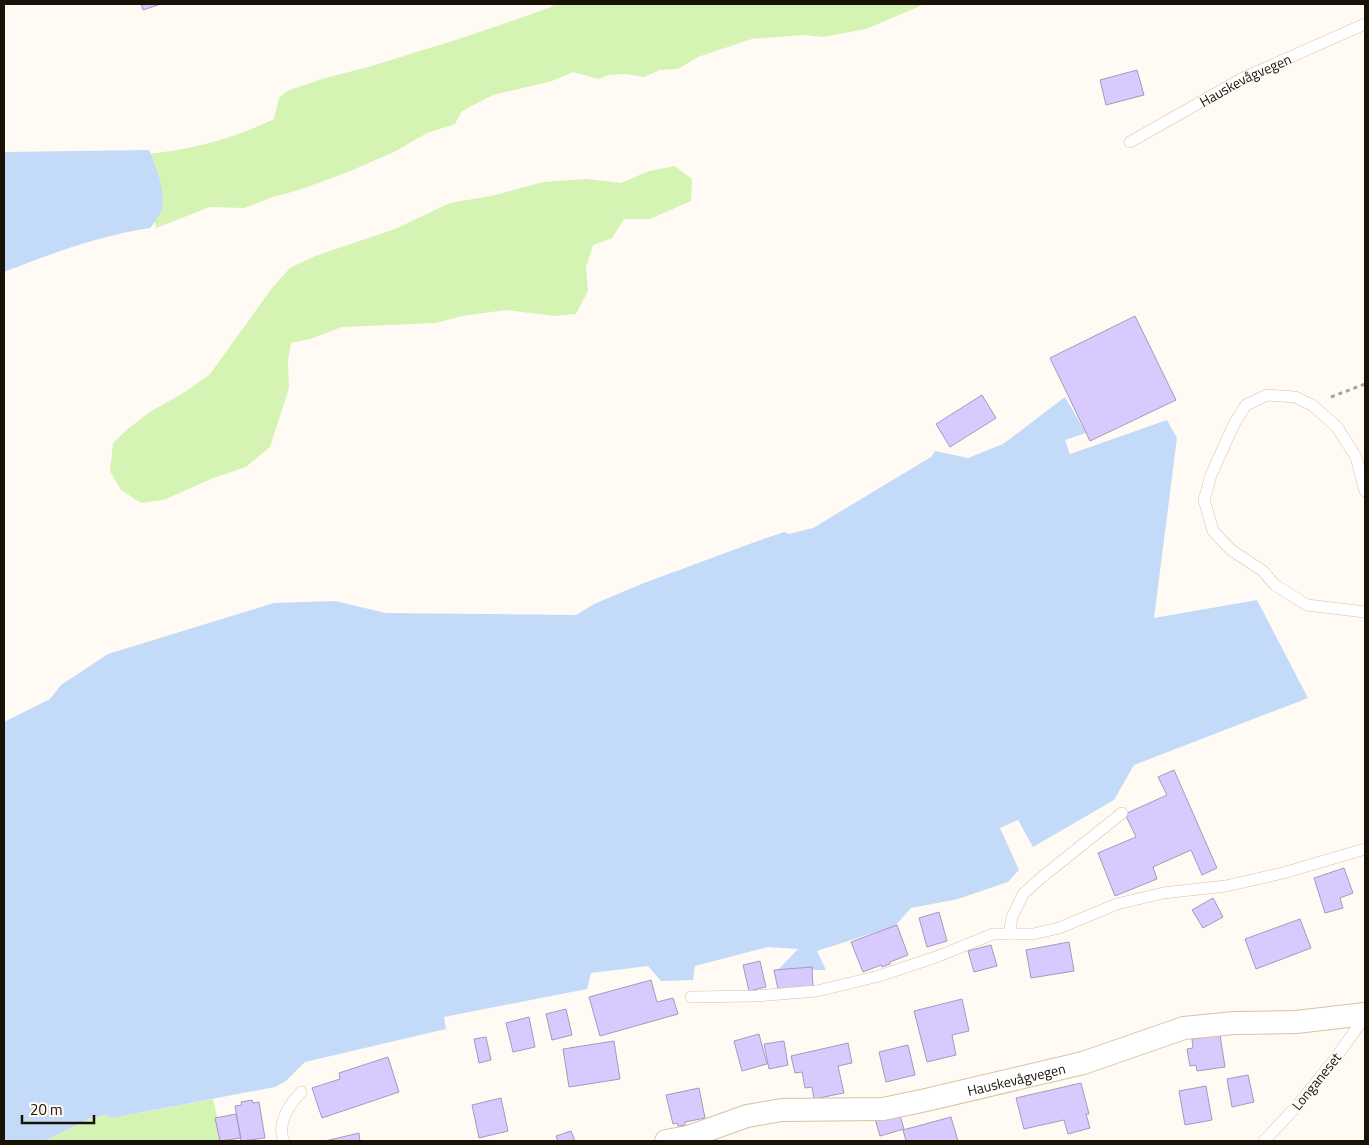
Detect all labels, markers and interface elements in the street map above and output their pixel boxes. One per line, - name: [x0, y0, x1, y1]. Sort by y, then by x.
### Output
- street label: Hauskevågvegen: [1195, 48, 1294, 111]
- street label: Longaneset: [1286, 1048, 1346, 1114]
- street label: Hauskevågvegen: [965, 1057, 1067, 1100]
- scale bar: [22, 1092, 95, 1124]
- text: 20 m: [30, 1098, 63, 1121]

